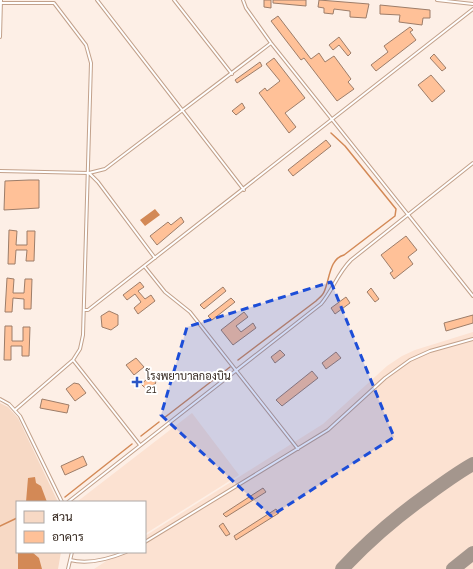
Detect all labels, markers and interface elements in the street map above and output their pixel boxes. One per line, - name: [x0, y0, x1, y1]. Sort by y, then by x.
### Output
- place label: โรงพยาบาลกองบิน 21: [145, 368, 231, 396]
- marker: โรงพยาบาลกองบิน 21: [131, 376, 143, 388]
- legend: [16, 501, 146, 553]
- text: สวน: [52, 510, 73, 524]
- text: อาคาร: [52, 530, 84, 544]

